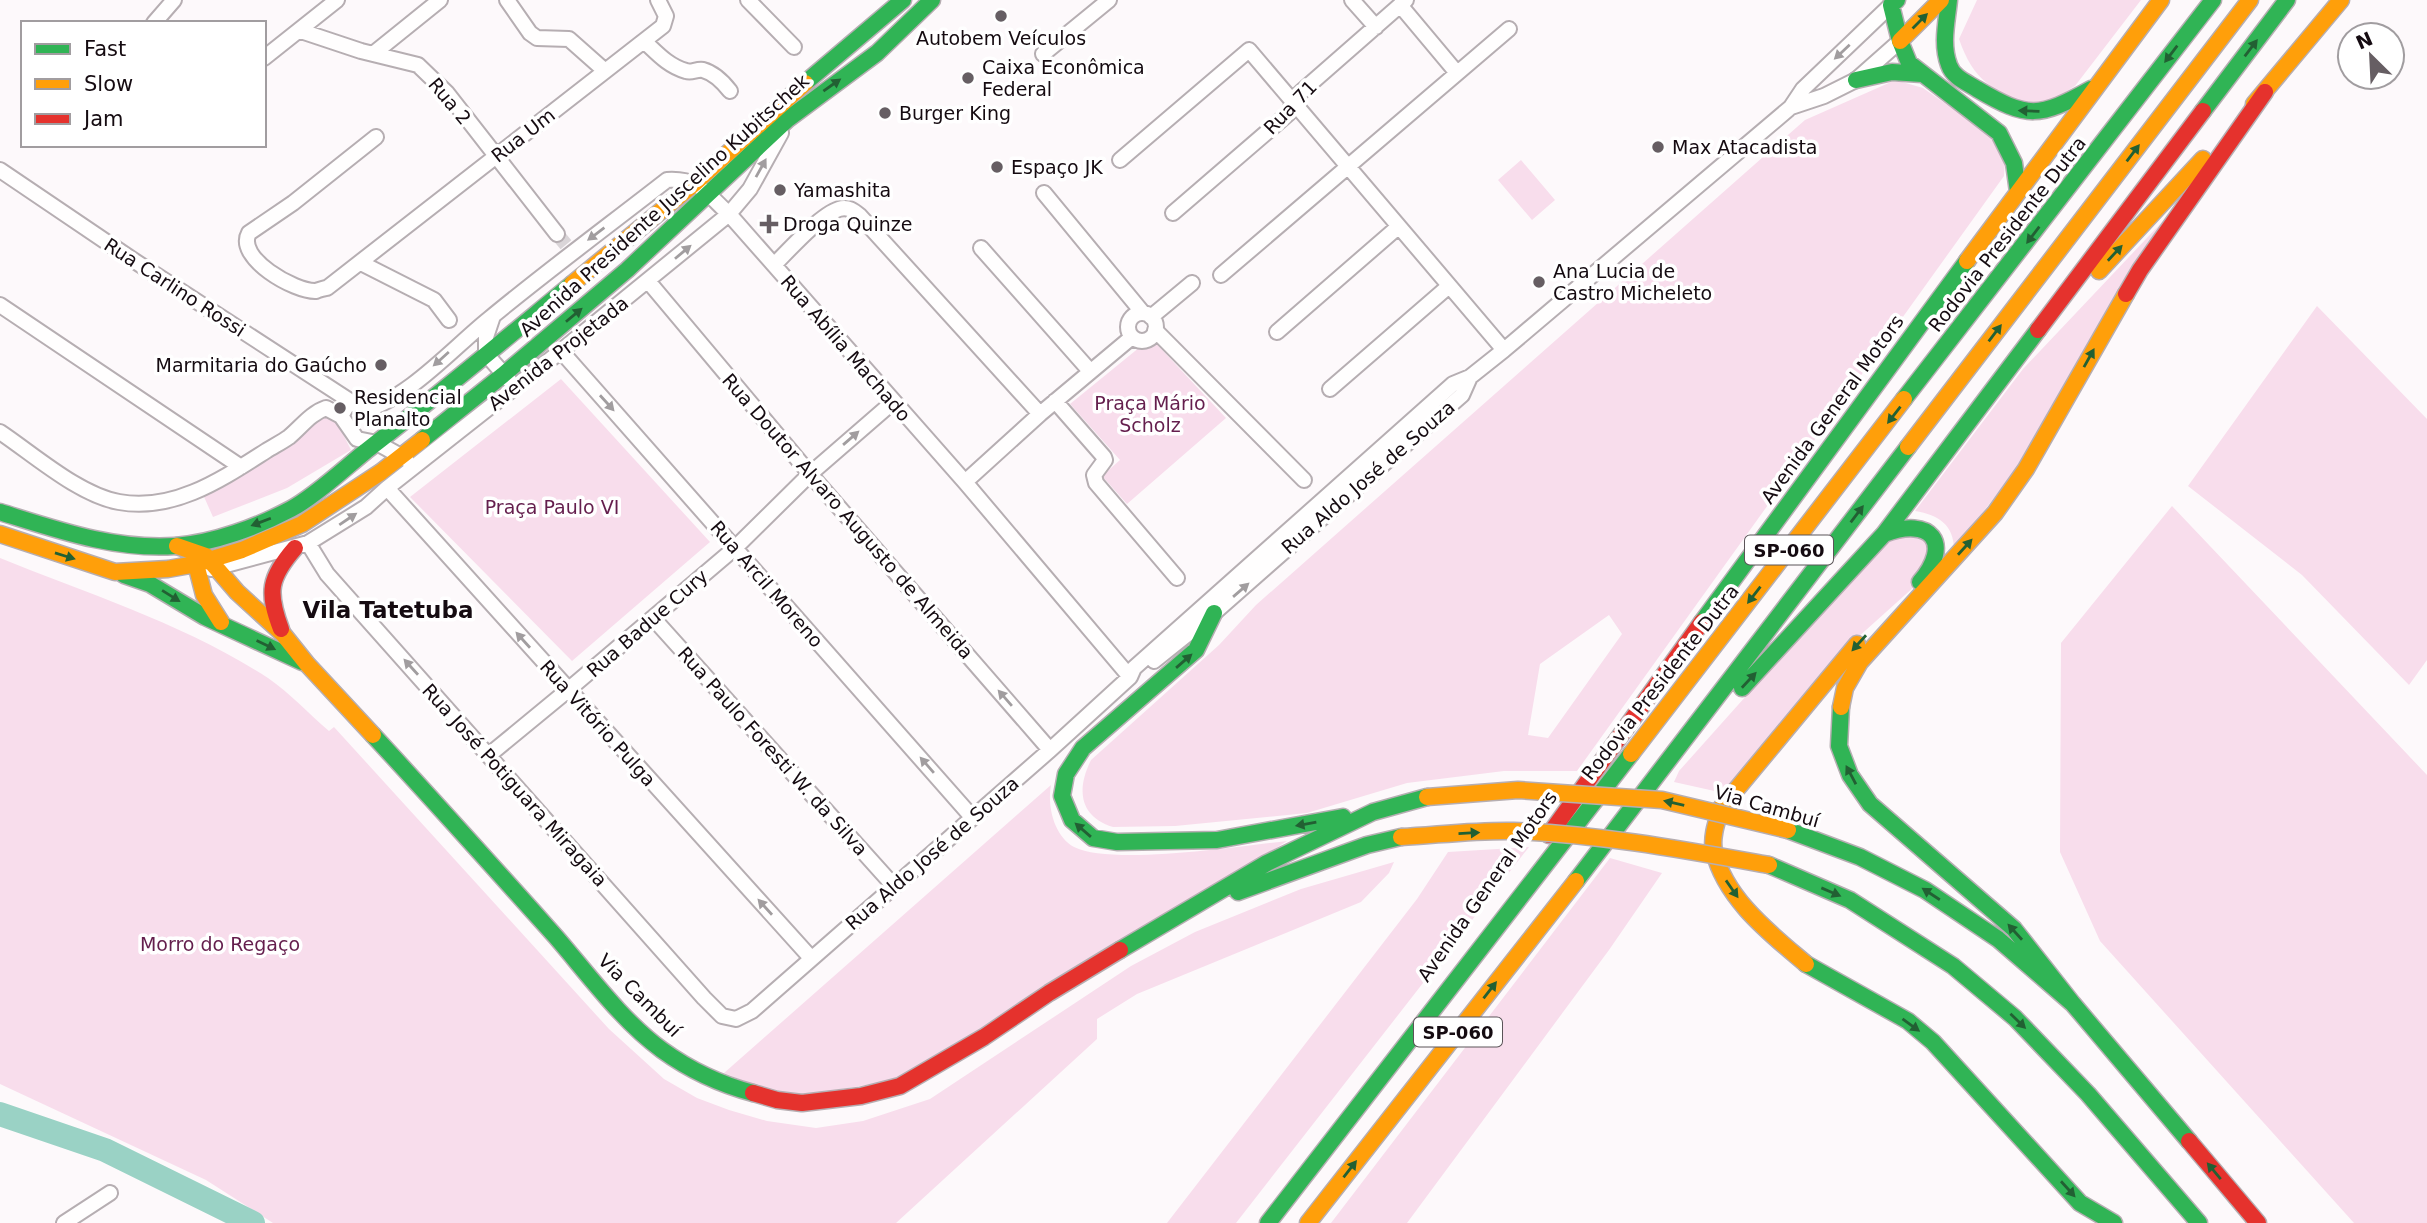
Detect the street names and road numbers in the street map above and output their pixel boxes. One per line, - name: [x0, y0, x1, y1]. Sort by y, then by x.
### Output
- street label: Avenida Presidente Juscelino Kubitschek: [515, 69, 813, 341]
- street label: Rua 2: [424, 73, 476, 129]
- street label: Rua 71: [1259, 76, 1321, 138]
- street label: Rua Um: [487, 103, 559, 167]
- street label: Rodovia Presidente Dutra: [1924, 132, 2090, 336]
- street label: Rua Carlino Rossi: [100, 233, 250, 341]
- street label: Rua Abília Machado: [777, 270, 915, 426]
- street label: Avenida Projetada: [484, 291, 632, 415]
- street label: Avenida General Motors: [1756, 310, 1908, 508]
- street label: Rua Doutor Alvaro Augusto de Almeida: [718, 369, 978, 663]
- street label: Rua Aldo José de Souza: [1277, 396, 1459, 558]
- street label: Rua Arcil Moreno: [706, 516, 828, 652]
- road number: SP-060: [1745, 536, 1833, 564]
- street label: Rua Badue Cury: [582, 565, 712, 681]
- street label: Rodovia Presidente Dutra: [1577, 580, 1743, 784]
- street label: Rua Paulo Foresti W. da Silva: [674, 642, 872, 860]
- street label: Rua Vitório Pulga: [536, 655, 660, 791]
- street label: Rua José Potiguara Miragaia: [418, 679, 612, 891]
- street label: Rua Aldo José de Souza: [841, 772, 1023, 934]
- street label: Via Cambuí: [1712, 780, 1823, 832]
- street label: Avenida General Motors: [1413, 786, 1561, 986]
- street label: Via Cambuí: [594, 949, 687, 1042]
- road number: SP-060: [1414, 1017, 1502, 1046]

